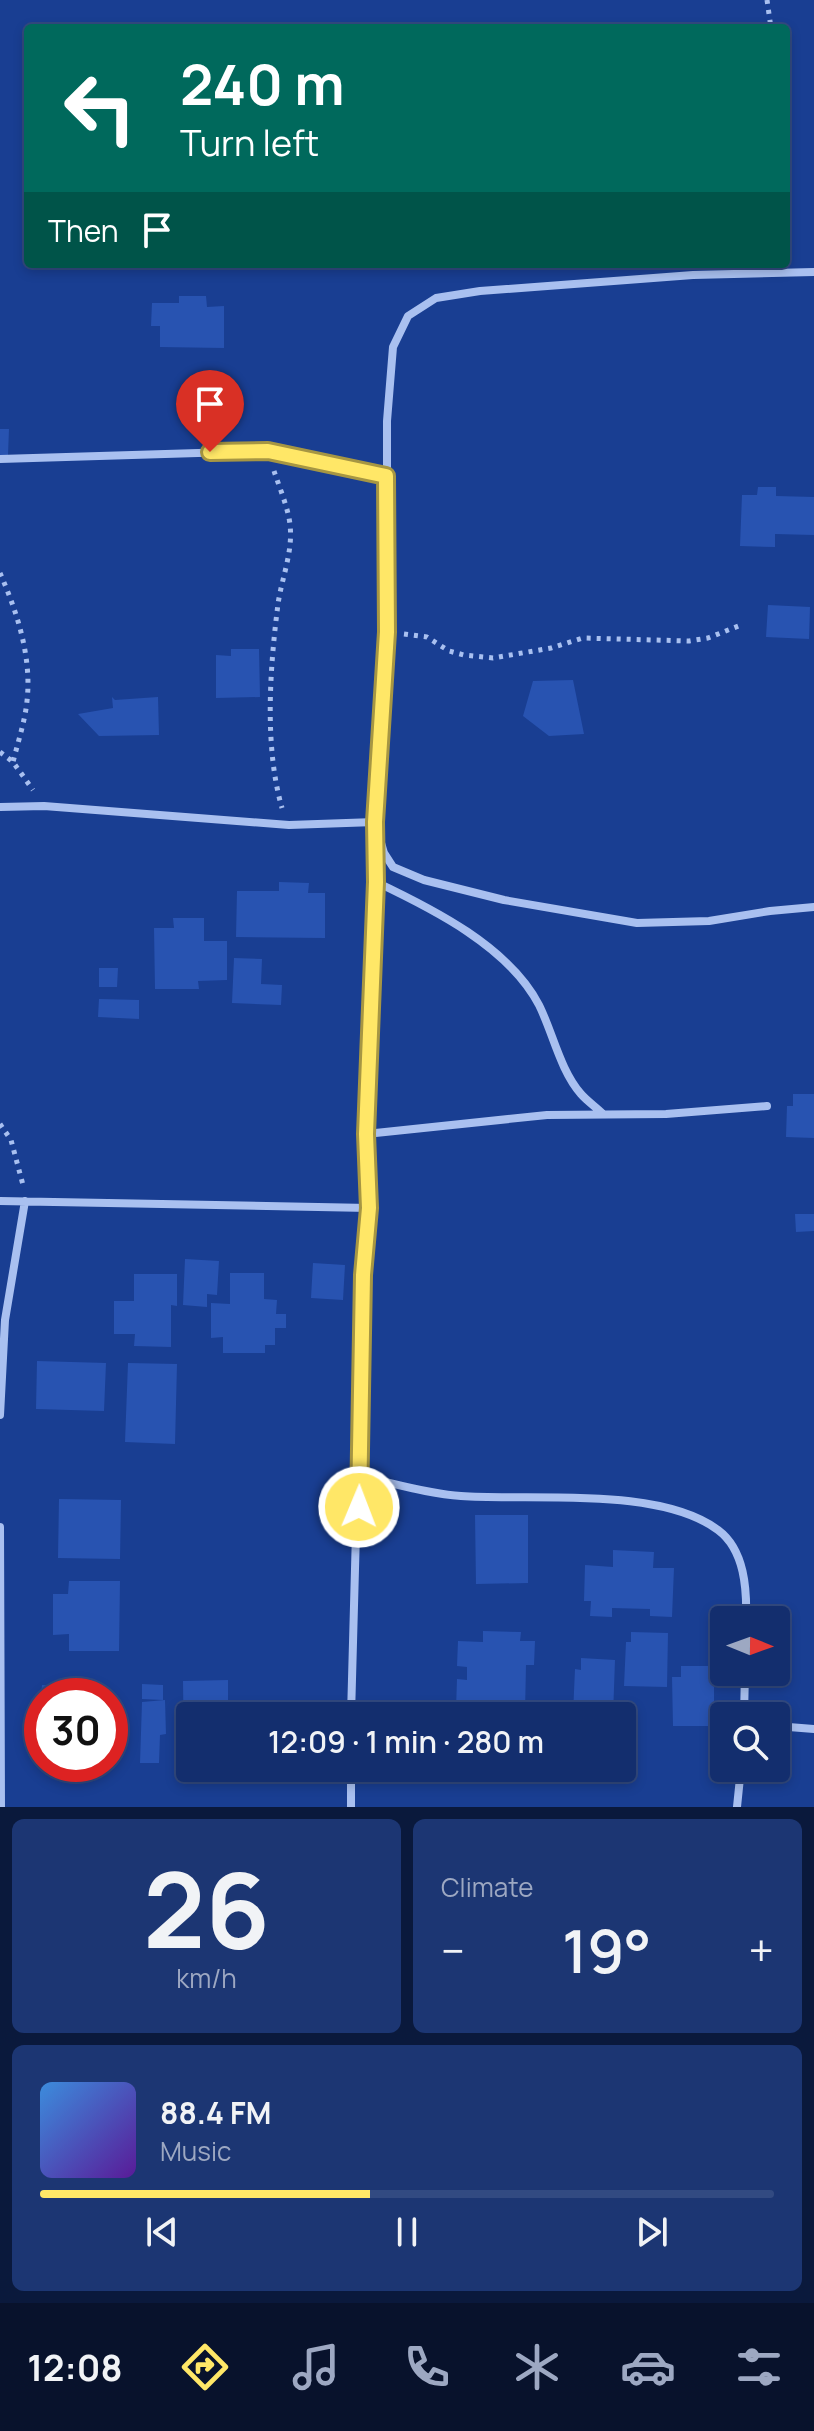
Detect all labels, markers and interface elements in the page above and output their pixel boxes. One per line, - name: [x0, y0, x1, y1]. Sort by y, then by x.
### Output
- text: 240 m: [180, 45, 345, 122]
- icon: left: [48, 56, 152, 160]
- text: Turn left: [180, 118, 319, 167]
- icon: arrive: [135, 208, 179, 252]
- text: Then: [48, 210, 119, 251]
- pin: [176, 370, 244, 452]
- icon: arrive: [188, 382, 232, 426]
- position arrow: [317, 1465, 401, 1549]
- north arrow: [710, 1606, 790, 1686]
- map controls: [710, 1606, 790, 1782]
- speed limit sign: 30: [24, 1678, 128, 1782]
- button: search: [710, 1702, 790, 1782]
- text: 12:09 · 1 min · 280 m: [268, 1721, 544, 1762]
- text: 26: [143, 1837, 270, 1979]
- text: Climate: [441, 1869, 533, 1905]
- text: 19°: [562, 1909, 652, 1991]
- text: −: [441, 1920, 465, 1980]
- text: +: [749, 1920, 774, 1980]
- text: km/h: [176, 1960, 237, 1996]
- text: 88.4 FM: [160, 2092, 271, 2133]
- text: Music: [160, 2133, 231, 2169]
- icon: previous: [140, 2210, 184, 2254]
- icon: pause: [385, 2210, 429, 2254]
- icon: next: [630, 2210, 674, 2254]
- icon: directions: [177, 2339, 233, 2395]
- icon: music: [288, 2339, 344, 2395]
- icon: phone: [399, 2339, 455, 2395]
- icon: climate: [509, 2339, 565, 2395]
- icon: car: [620, 2339, 676, 2395]
- icon: filters: [731, 2339, 787, 2395]
- text: 12:08: [27, 2343, 123, 2392]

